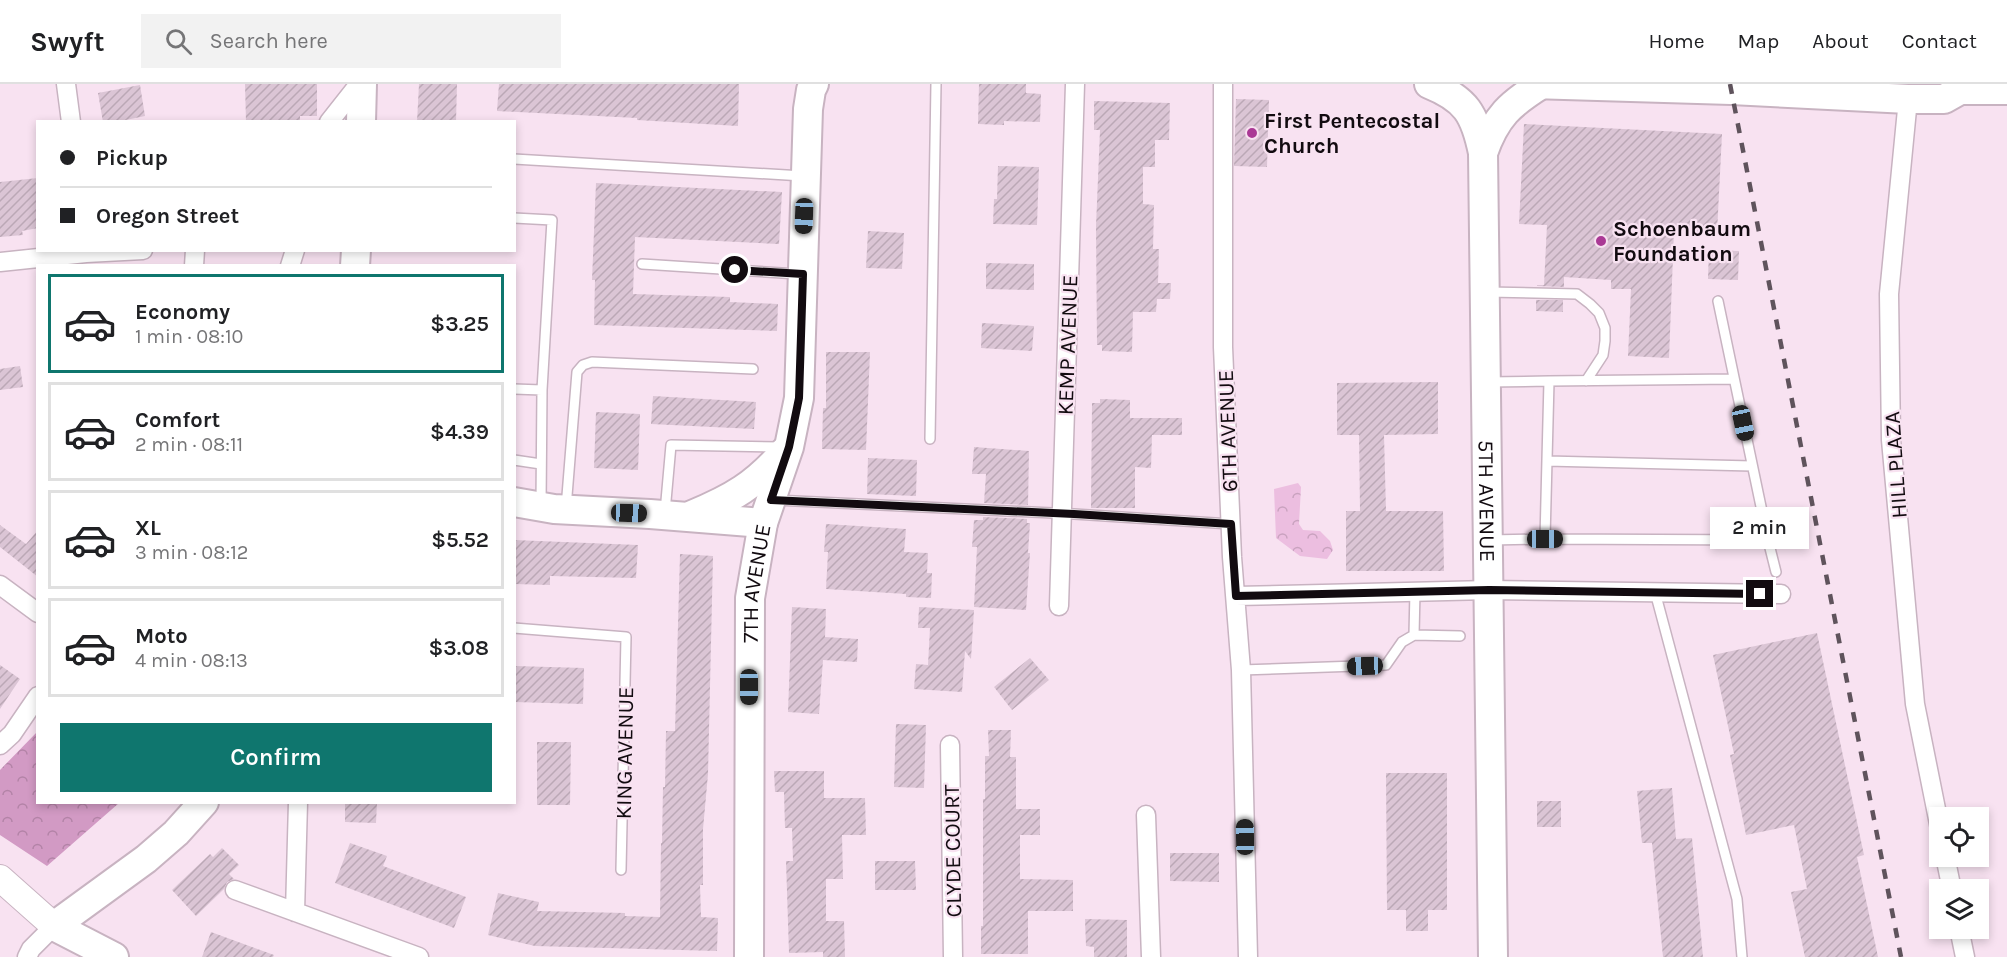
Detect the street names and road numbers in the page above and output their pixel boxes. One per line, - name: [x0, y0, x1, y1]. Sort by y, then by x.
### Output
- street label: KEMP AVENUE: [1053, 274, 1083, 416]
- street label: 6TH AVENUE: [1213, 370, 1243, 492]
- street label: HILL PLAZA: [1879, 410, 1913, 519]
- street label: 5TH AVENUE: [1473, 440, 1500, 562]
- street label: 7TH AVENUE: [738, 522, 777, 643]
- street label: KING AVENUE: [611, 687, 639, 819]
- street label: CLYDE COURT: [939, 784, 967, 918]

